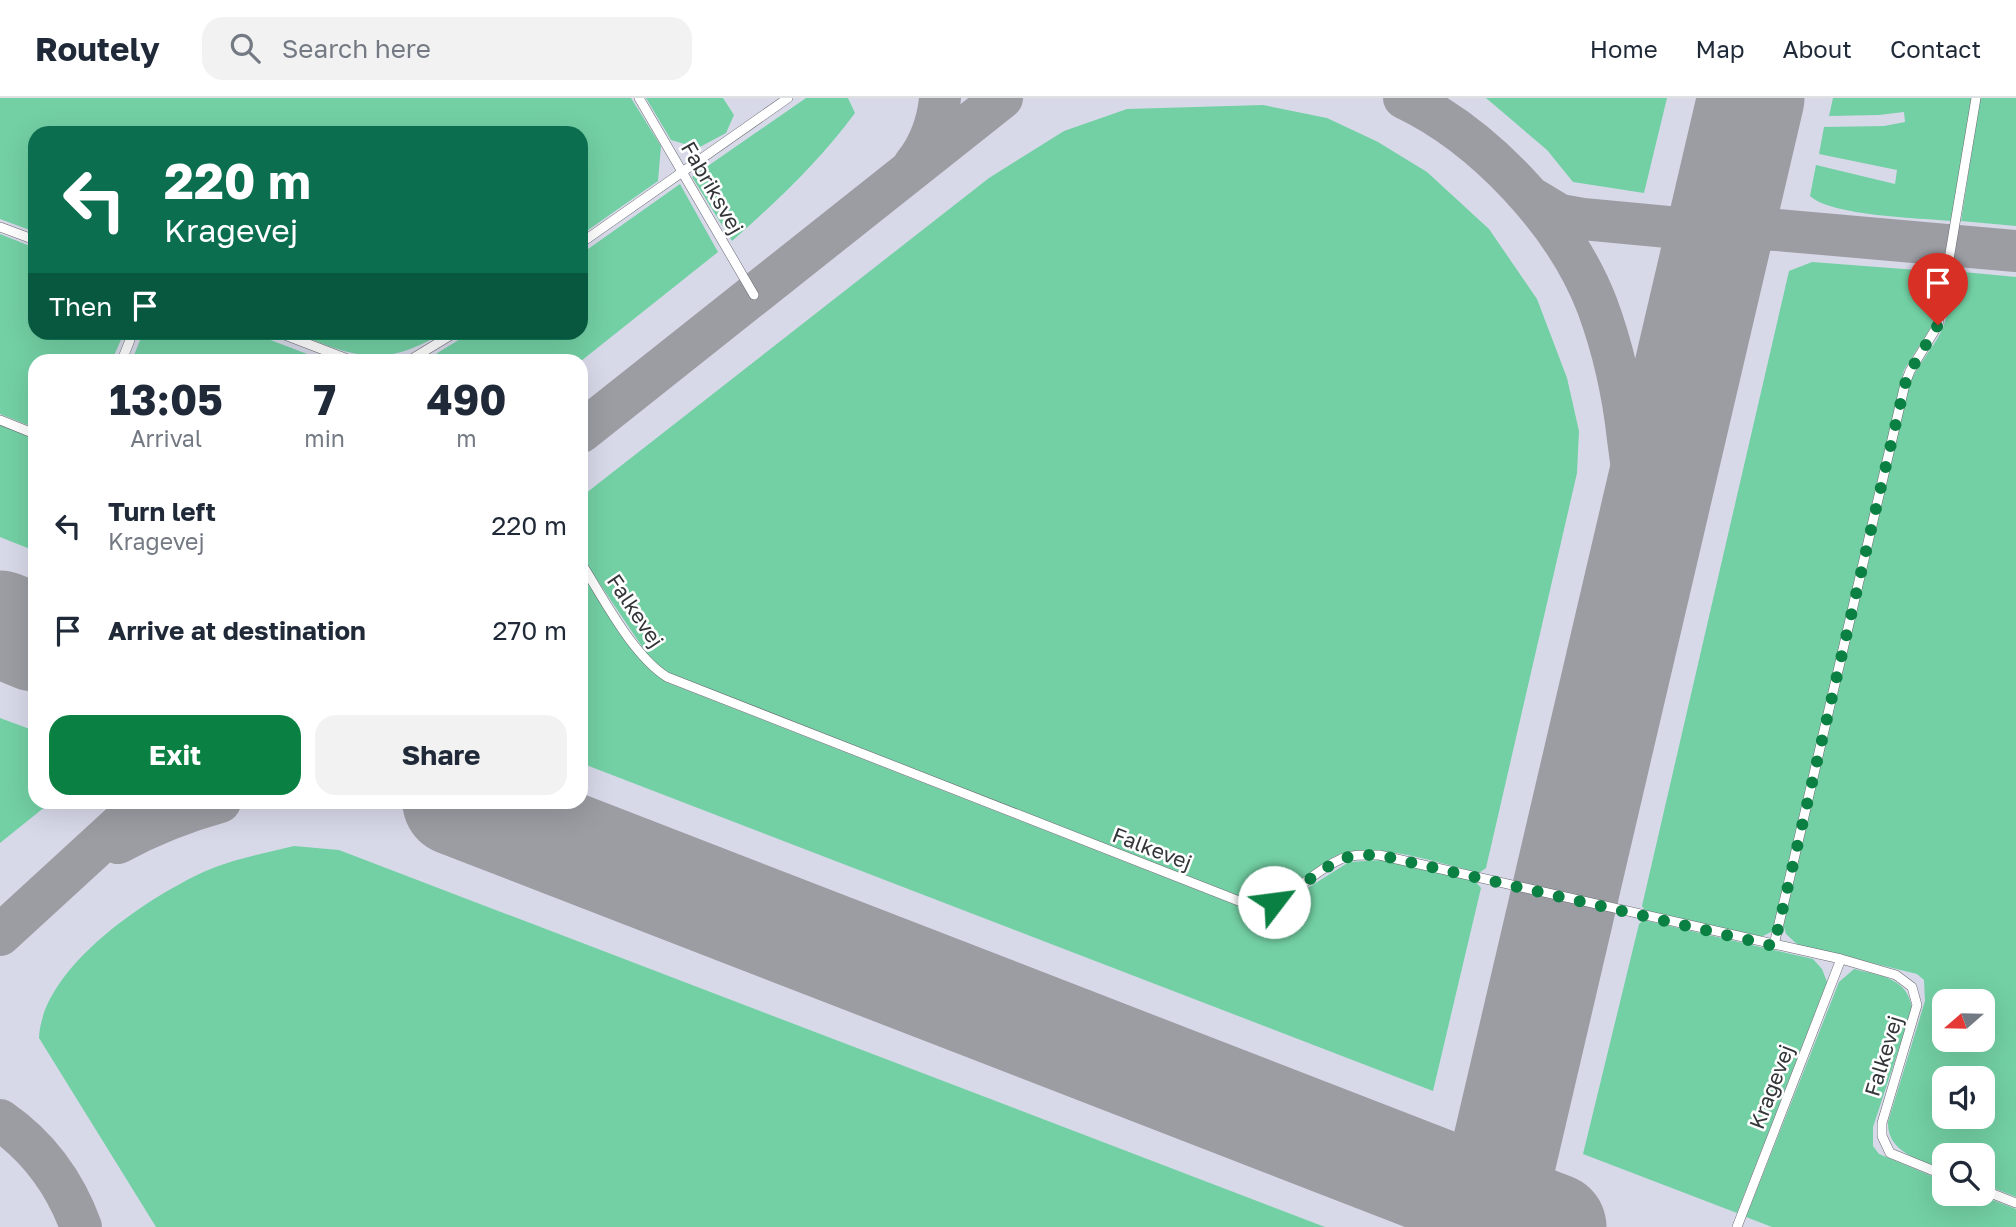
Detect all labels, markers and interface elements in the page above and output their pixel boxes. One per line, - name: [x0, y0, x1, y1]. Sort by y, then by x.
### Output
- search box: [202, 17, 692, 80]
- text: Routely: [35, 29, 160, 68]
- icon: search: [226, 29, 264, 67]
- text: Search here: [282, 33, 431, 64]
- text: Home: [1590, 34, 1658, 63]
- text: Map: [1696, 34, 1745, 63]
- text: About: [1783, 34, 1852, 63]
- text: Contact: [1890, 34, 1981, 63]
- street label: Fabriksvej: [676, 136, 750, 239]
- text: 220 m: [164, 151, 311, 210]
- icon: left: [49, 154, 140, 245]
- text: Kragevej: [164, 211, 298, 249]
- pin: [1908, 253, 1968, 325]
- icon: arrive: [1919, 264, 1957, 302]
- icon: arrive: [126, 287, 164, 325]
- text: Then: [49, 291, 112, 322]
- text: 13:05: [109, 374, 223, 424]
- text: 7: [313, 374, 336, 424]
- text: 490: [426, 374, 507, 424]
- text: Arrival: [130, 424, 202, 452]
- text: min: [304, 424, 345, 452]
- text: m: [456, 424, 477, 452]
- text: Turn left: [108, 496, 216, 527]
- icon: left: [49, 507, 87, 545]
- text: 220 m: [491, 510, 567, 541]
- text: Kragevej: [108, 527, 205, 555]
- street label: Falkevej: [602, 569, 670, 652]
- icon: arrive: [49, 612, 87, 650]
- text: Arrive at destination: [108, 615, 366, 646]
- text: 270 m: [493, 615, 567, 646]
- button: Exit: [49, 715, 301, 795]
- button: Share: [315, 715, 567, 795]
- street label: Falkevej: [1109, 821, 1196, 875]
- position arrow: [1237, 865, 1311, 939]
- north arrow: [1932, 989, 1995, 1052]
- map controls: [1932, 989, 1995, 1206]
- street label: Falkevej: [1858, 1012, 1908, 1099]
- street label: Kragevej: [1743, 1041, 1799, 1132]
- button: sound: [1932, 1066, 1995, 1129]
- button: search: [1932, 1143, 1995, 1206]

